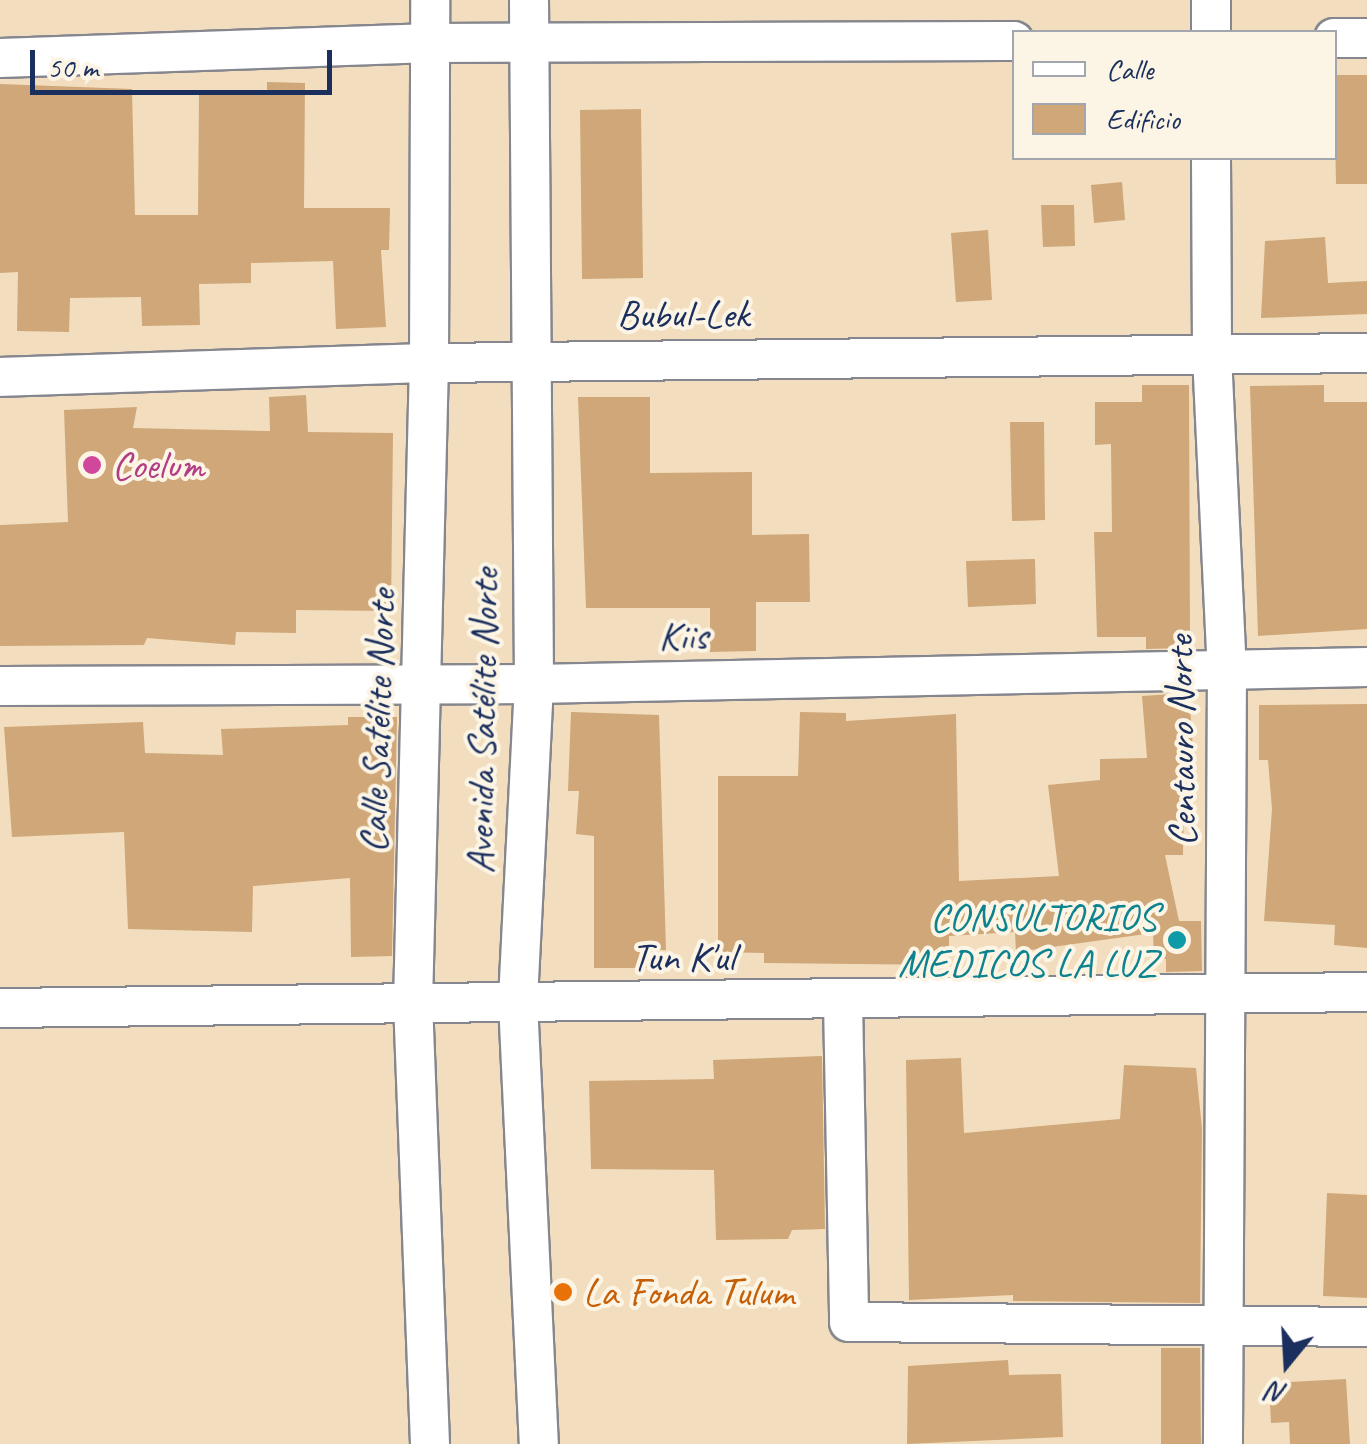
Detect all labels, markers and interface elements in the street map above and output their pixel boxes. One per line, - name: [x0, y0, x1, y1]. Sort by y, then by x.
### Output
- scale bar: [35, 30, 338, 92]
- legend: [1012, 30, 1337, 160]
- text: 50 m: [47, 48, 98, 86]
- text: Calle: [1106, 50, 1153, 88]
- text: Edificio: [1106, 100, 1180, 138]
- street label: Bubul-Lek: [617, 290, 749, 338]
- place label: Coelum: [112, 441, 204, 489]
- marker: Coelum: [81, 454, 103, 476]
- street label: Avenida Satélite Norte: [455, 568, 509, 874]
- street label: Calle Satélite Norte: [348, 588, 406, 854]
- street label: Kiis: [658, 612, 708, 660]
- street label: Centauro Norte: [1155, 635, 1207, 847]
- place label: CONSULTORIOS MEDICOS LA LUZ: [897, 893, 1157, 987]
- marker: CONSULTORIOS MEDICOS LA LUZ: [1166, 929, 1188, 951]
- street label: Tun K'ul: [631, 933, 735, 981]
- place label: La Fonda Tulum: [583, 1268, 794, 1316]
- marker: La Fonda Tulum: [552, 1281, 574, 1303]
- north arrow: [1237, 1314, 1337, 1414]
- text: N: [1264, 1374, 1291, 1412]

